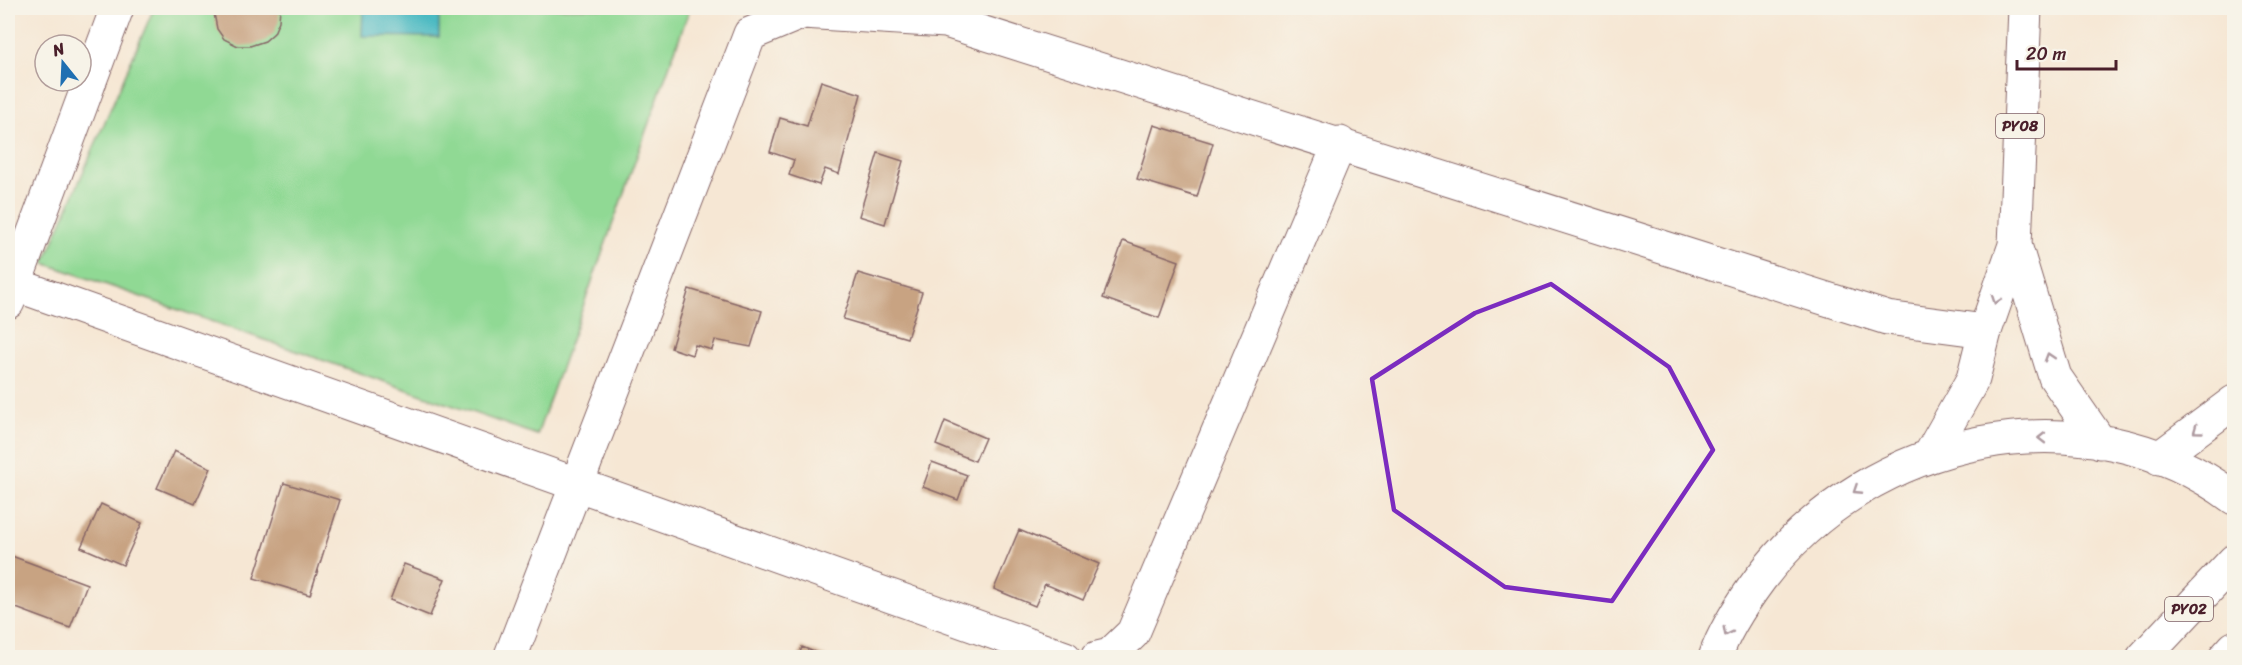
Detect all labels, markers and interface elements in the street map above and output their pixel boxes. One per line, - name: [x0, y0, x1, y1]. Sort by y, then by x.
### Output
- north arrow: [33, 33, 93, 93]
- text: N: [48, 33, 69, 65]
- scale bar: [2017, 33, 2116, 71]
- text: 20 m: [2026, 38, 2066, 70]
- road number: PY08: [1996, 114, 2044, 138]
- one-way arrow: [1990, 294, 2003, 305]
- one-way arrow: [2044, 352, 2056, 363]
- one-way arrow: [2192, 423, 2203, 434]
- one-way arrow: [2037, 432, 2046, 444]
- one-way arrow: [1852, 483, 1863, 494]
- road number: PY02: [2165, 597, 2213, 621]
- one-way arrow: [1723, 626, 1735, 637]

